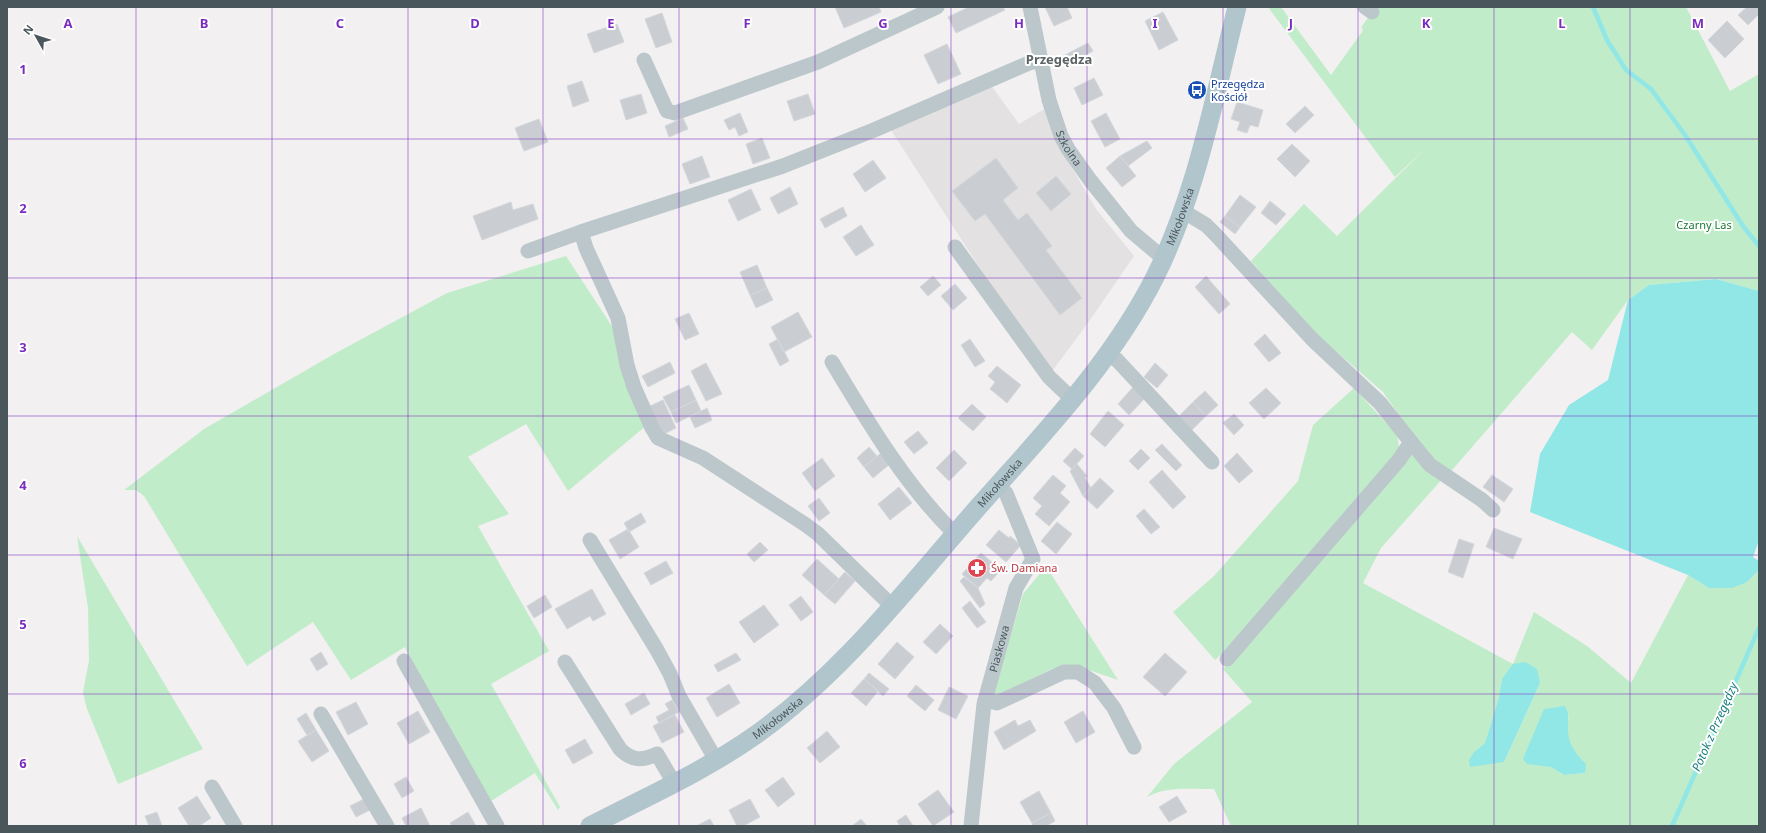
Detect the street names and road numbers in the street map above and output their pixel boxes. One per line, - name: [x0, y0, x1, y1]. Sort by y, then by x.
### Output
- street label: Szkolna: [1053, 128, 1086, 169]
- street label: Mikołowska: [1162, 186, 1197, 248]
- street label: Mikołowska: [974, 455, 1025, 510]
- street label: Piaskowa: [985, 623, 1012, 674]
- street label: Mikołowska: [749, 693, 806, 742]

